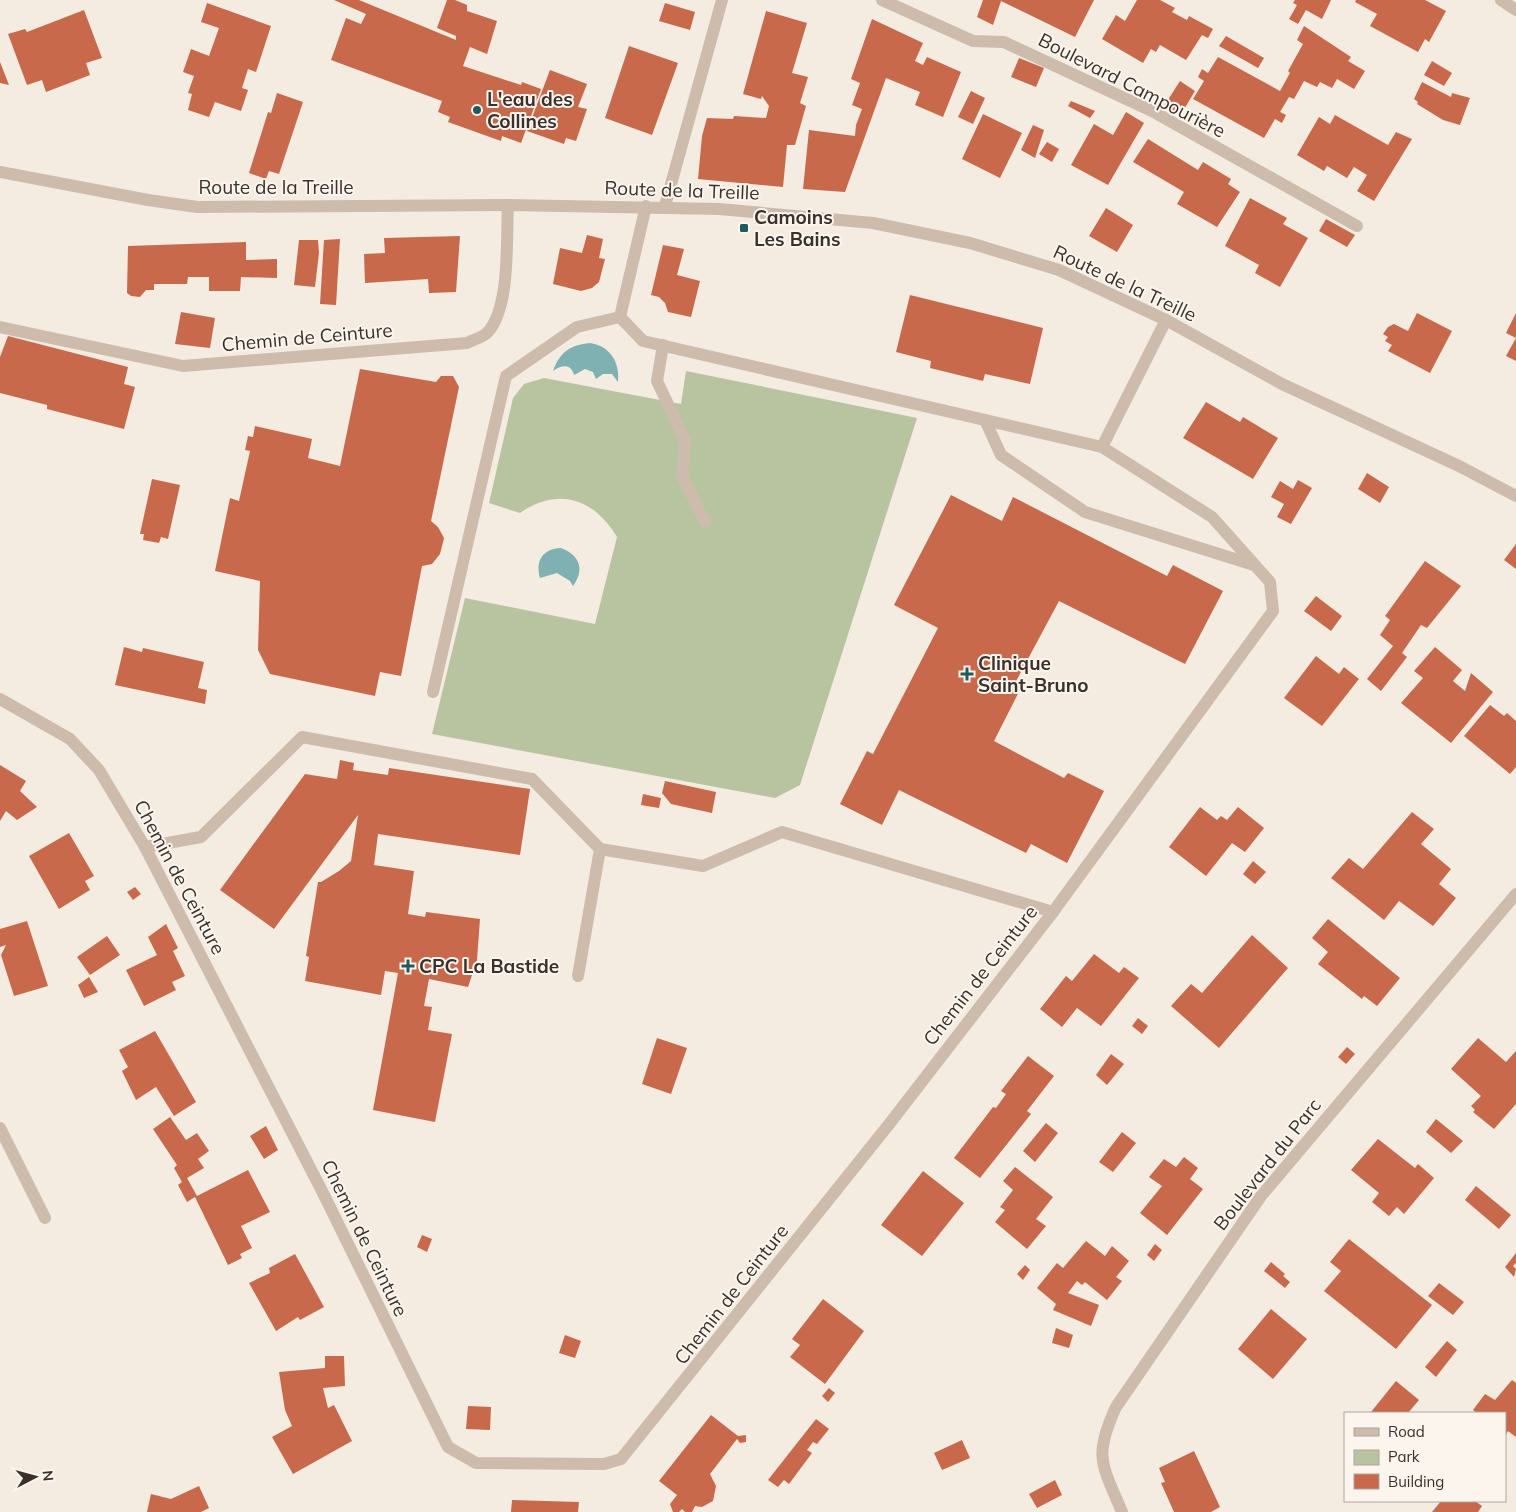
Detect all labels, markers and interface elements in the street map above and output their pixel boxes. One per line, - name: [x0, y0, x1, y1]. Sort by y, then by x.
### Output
- street label: Boulevard Campourière: [1034, 27, 1230, 143]
- place label: L'eau des Collines: [487, 87, 573, 133]
- marker: L'eau des Collines: [471, 104, 483, 116]
- street label: Route de la Treille: [198, 175, 354, 199]
- street label: Route de la Treille: [604, 175, 760, 205]
- place label: Camoins Les Bains: [754, 205, 841, 251]
- marker: Camoins Les Bains: [738, 222, 750, 234]
- street label: Route de la Treille: [1050, 239, 1200, 327]
- street label: Chemin de Ceinture: [221, 318, 393, 356]
- place label: Clinique Saint-Bruno: [978, 651, 1089, 697]
- marker: Clinique Saint-Bruno: [960, 667, 974, 681]
- street label: Chemin de Ceinture: [129, 796, 231, 958]
- street label: Chemin de Ceinture: [918, 900, 1042, 1050]
- place label: CPC La Bastide: [419, 954, 559, 978]
- marker: CPC La Bastide: [401, 959, 415, 973]
- street label: Boulevard du Parc: [1208, 1093, 1326, 1235]
- street label: Chemin de Ceinture: [317, 1156, 413, 1320]
- street label: Chemin de Ceinture: [669, 1219, 793, 1369]
- legend: [1344, 1412, 1506, 1502]
- text: Road: [1388, 1422, 1425, 1441]
- text: Park: [1388, 1447, 1420, 1466]
- north arrow: [10, 1452, 60, 1502]
- text: N: [38, 1469, 57, 1482]
- text: Building: [1388, 1472, 1444, 1491]

